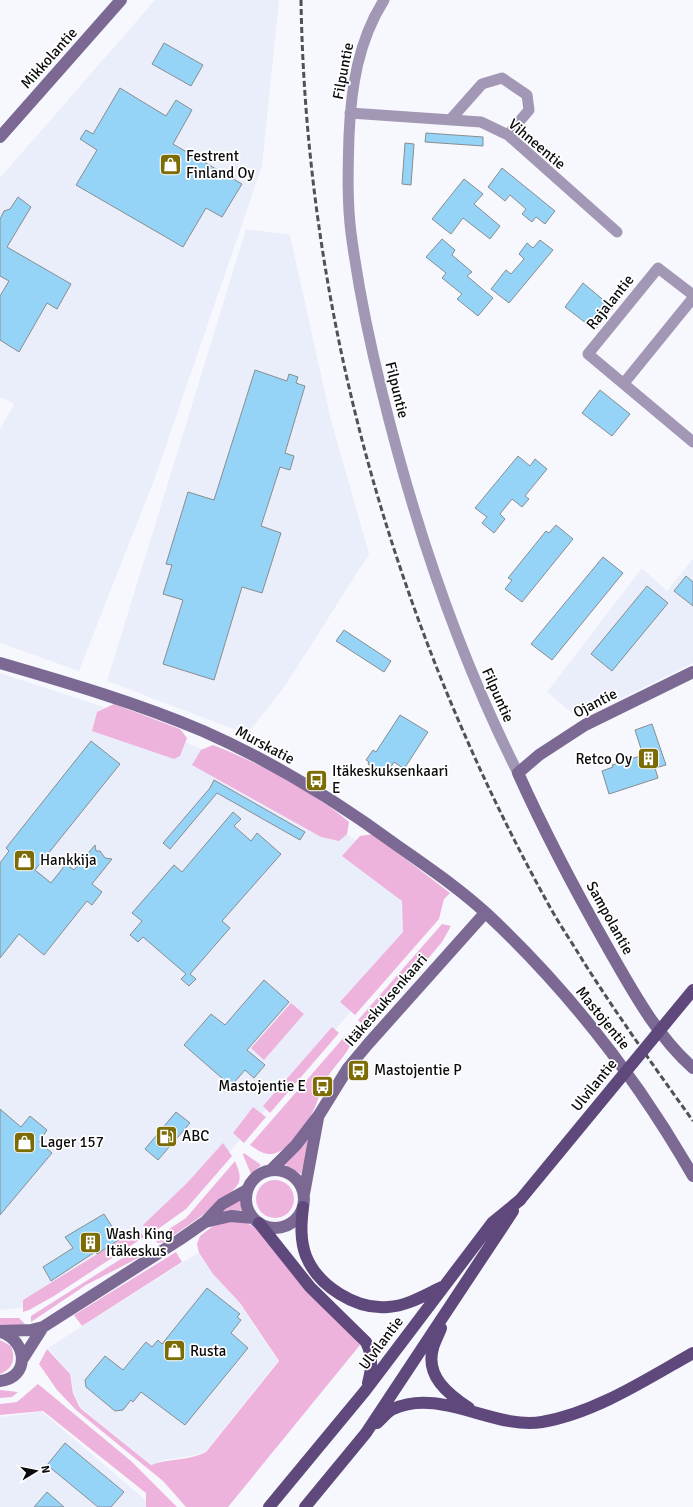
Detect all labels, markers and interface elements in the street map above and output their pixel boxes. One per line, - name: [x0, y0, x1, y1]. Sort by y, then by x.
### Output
- street label: Mikkolantie: [17, 24, 81, 92]
- street label: Filpuntie: [329, 41, 357, 101]
- street label: Vihneentie: [505, 115, 569, 173]
- place label: Festrent Finland Oy: [186, 147, 254, 182]
- shop icon: Festrent Finland Oy: [158, 152, 184, 178]
- street label: Rajalantie: [582, 271, 638, 333]
- street label: Filpuntie: [381, 360, 413, 420]
- street label: Filpuntie: [478, 665, 518, 725]
- street label: Ojantie: [570, 684, 620, 722]
- street label: Murskatie: [232, 722, 298, 768]
- building icon: Retco Oy: [635, 746, 661, 772]
- place label: Retco Oy: [576, 750, 632, 768]
- place label: Itäkeskuksenkaari E: [332, 762, 448, 797]
- bus stop icon: Itäkeskuksenkaari E: [303, 767, 329, 793]
- shop icon: Hankkija: [11, 847, 37, 873]
- place label: Hankkija: [40, 851, 97, 869]
- street label: Sampolantie: [583, 878, 637, 958]
- street label: Itäkeskuksenkaari: [341, 950, 431, 1050]
- street label: Mastojentie: [572, 983, 634, 1053]
- street label: Ulvilantie: [567, 1055, 621, 1115]
- bus stop icon: Mastojentie P: [346, 1057, 372, 1083]
- place label: Mastojentie P: [374, 1061, 462, 1079]
- bus stop icon: Mastojentie E: [309, 1073, 335, 1099]
- place label: Mastojentie E: [218, 1077, 306, 1095]
- fuel station icon: ABC: [154, 1123, 180, 1149]
- place label: ABC: [182, 1127, 209, 1145]
- shop icon: Lager 157: [12, 1129, 38, 1155]
- place label: Lager 157: [40, 1133, 104, 1151]
- place label: Wash King Itäkeskus: [106, 1225, 173, 1260]
- building icon: Wash King Itäkeskus: [78, 1230, 104, 1256]
- street label: Ulvilantie: [355, 1313, 407, 1373]
- shop icon: Rusta: [161, 1338, 187, 1364]
- place label: Rusta: [190, 1342, 226, 1360]
- north arrow: [16, 1451, 56, 1491]
- text: N: [38, 1464, 52, 1474]

